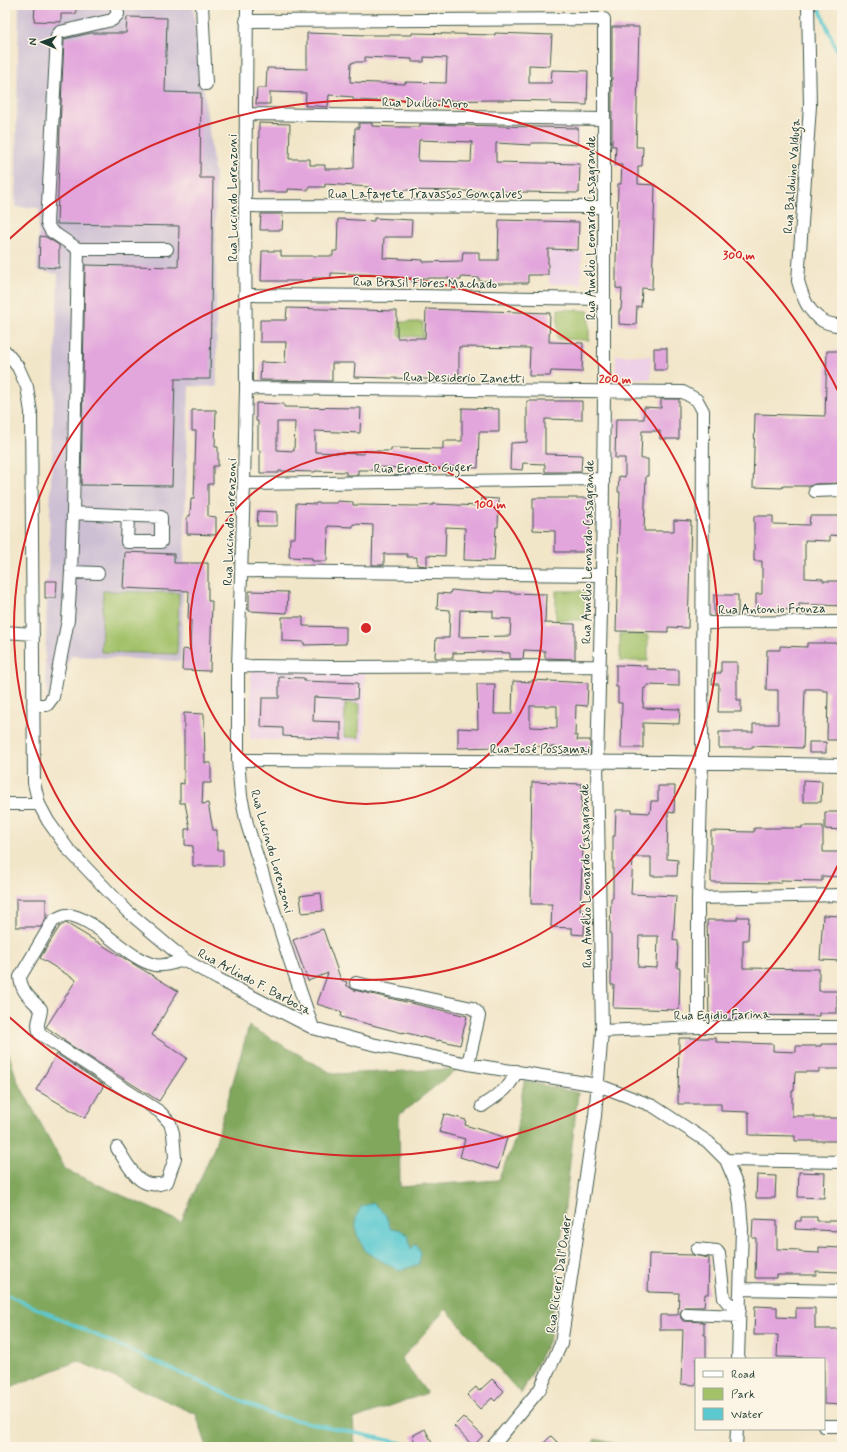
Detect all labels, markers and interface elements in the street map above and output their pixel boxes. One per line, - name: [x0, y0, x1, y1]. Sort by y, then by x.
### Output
- north arrow: [22, 22, 62, 62]
- text: N: [26, 38, 40, 46]
- street label: Rua Duilio Moro: [382, 94, 468, 113]
- street label: Rua Balduino Valduga: [780, 118, 807, 234]
- street label: Rua Lucindo Lorenzoni: [225, 134, 242, 262]
- street label: Rua Amélio Leonardo Casagrande: [583, 136, 600, 320]
- street label: Rua Lafayete Travassos Gonçalves: [328, 186, 522, 203]
- text: 300 m: [723, 248, 756, 264]
- street label: Rua Brasil Flores Machado: [353, 274, 497, 293]
- street label: Rua Desiderio Zanetti: [403, 369, 525, 388]
- text: 200 m: [599, 372, 632, 388]
- street label: Rua Lucindo Lorenzoni: [220, 458, 241, 586]
- street label: Rua Ernesto Guger: [374, 459, 473, 480]
- street label: Rua Amélio Leonardo Casagrande: [578, 460, 599, 644]
- text: 100 m: [474, 497, 507, 513]
- street label: Rua Antonio Fronza: [718, 600, 826, 619]
- centre of rings: [359, 621, 373, 635]
- street label: Rua José Possamai: [490, 741, 590, 758]
- street label: Rua Amélio Leonardo Casagrande: [576, 784, 597, 968]
- street label: Rua Lucindo Lorenzoni: [246, 788, 297, 915]
- street label: Rua Arlindo F. Barbosa: [194, 945, 314, 1020]
- street label: Rua Egidio Farina: [674, 1006, 771, 1025]
- street label: Rua Ricieri Dall'Onder: [543, 1213, 576, 1334]
- legend: [695, 1358, 825, 1430]
- text: Road: [731, 1367, 755, 1383]
- text: Park: [731, 1387, 755, 1403]
- text: Water: [731, 1407, 763, 1423]

